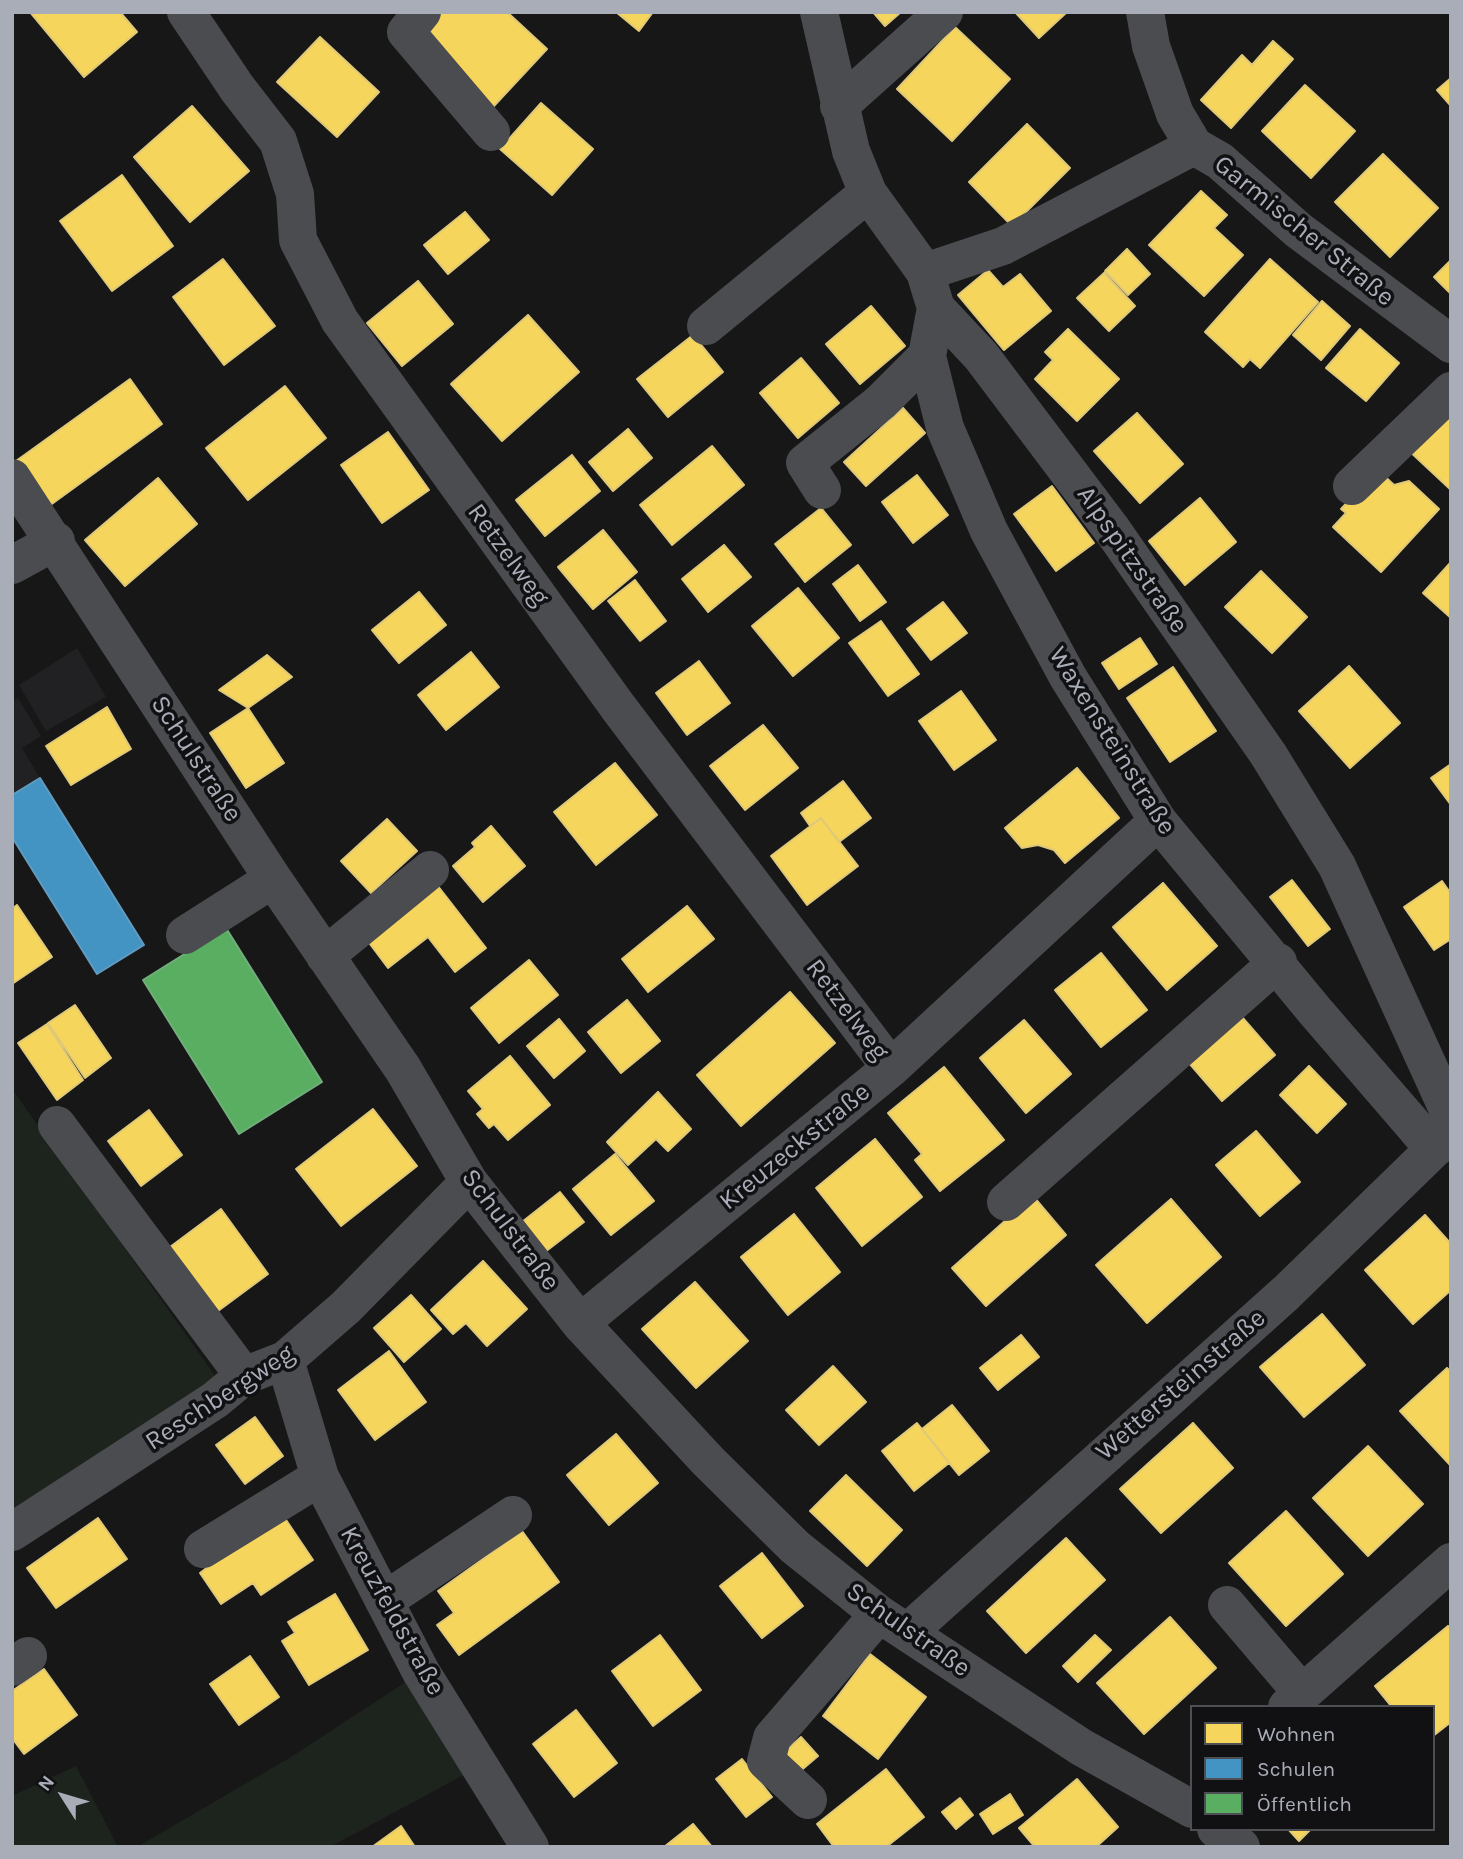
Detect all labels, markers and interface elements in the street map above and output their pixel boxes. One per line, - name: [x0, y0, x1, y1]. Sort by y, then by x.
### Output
- street label: Garmischer Straße: [1208, 149, 1400, 313]
- street label: Alpspitzstraße: [1070, 480, 1194, 640]
- street label: Retzelweg: [460, 498, 556, 612]
- street label: Waxensteinstraße: [1042, 641, 1182, 841]
- street label: Schulstraße: [144, 690, 248, 828]
- street label: Retzelweg: [799, 953, 895, 1067]
- street label: Kreuzeckstraße: [713, 1077, 877, 1217]
- street label: Schulstraße: [454, 1163, 566, 1297]
- street label: Wettersteinstraße: [1090, 1303, 1272, 1467]
- street label: Reschbergweg: [140, 1338, 300, 1458]
- street label: Kreuzfeldstraße: [333, 1521, 451, 1701]
- street label: Schulstraße: [840, 1576, 976, 1684]
- legend: [1190, 1705, 1435, 1831]
- text: Wohnen: [1257, 1722, 1335, 1746]
- text: Schulen: [1257, 1757, 1335, 1781]
- north arrow: [28, 1761, 98, 1831]
- text: N: [33, 1771, 59, 1795]
- text: Öffentlich: [1257, 1792, 1352, 1816]

